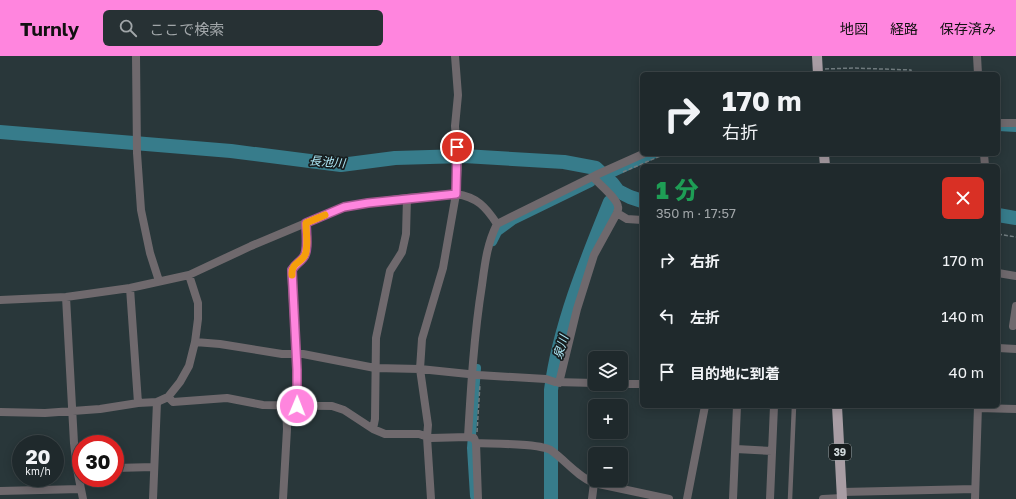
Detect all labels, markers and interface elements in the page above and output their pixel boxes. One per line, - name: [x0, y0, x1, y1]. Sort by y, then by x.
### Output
- search box: [103, 10, 383, 46]
- text: Turnly: [20, 17, 79, 40]
- icon: search: [117, 17, 139, 39]
- text: ここで検索: [149, 20, 224, 38]
- text: 地図: [840, 20, 868, 37]
- text: 経路: [890, 20, 918, 37]
- text: 保存済み: [940, 20, 996, 37]
- text: 170 m: [722, 84, 801, 117]
- icon: right: [656, 88, 708, 140]
- text: 右折: [722, 121, 758, 143]
- pin: [440, 130, 474, 164]
- icon: arrive: [446, 136, 468, 158]
- water label: 長池川: [308, 152, 348, 171]
- text: 1 分: [656, 175, 699, 204]
- button: close: [942, 177, 984, 219]
- text: 350 m · 17:57: [656, 205, 736, 221]
- icon: right: [656, 249, 678, 271]
- text: 170 m: [942, 251, 984, 269]
- text: 右折: [690, 252, 720, 270]
- icon: left: [656, 305, 678, 327]
- text: 140 m: [941, 307, 984, 325]
- text: 左折: [690, 308, 720, 326]
- water label: 泉川: [550, 331, 572, 361]
- map controls: [588, 351, 628, 487]
- button: layers: [588, 351, 628, 391]
- icon: arrive: [656, 361, 678, 383]
- text: 40 m: [949, 363, 984, 381]
- text: 目的地に到着: [690, 364, 780, 382]
- position arrow: [276, 385, 318, 427]
- button: +: [588, 399, 628, 439]
- speed limit sign: 30: [72, 435, 124, 487]
- text: 20: [25, 444, 51, 468]
- road number: 39: [829, 444, 851, 460]
- button: −: [588, 447, 628, 487]
- text: km/h: [25, 465, 51, 477]

